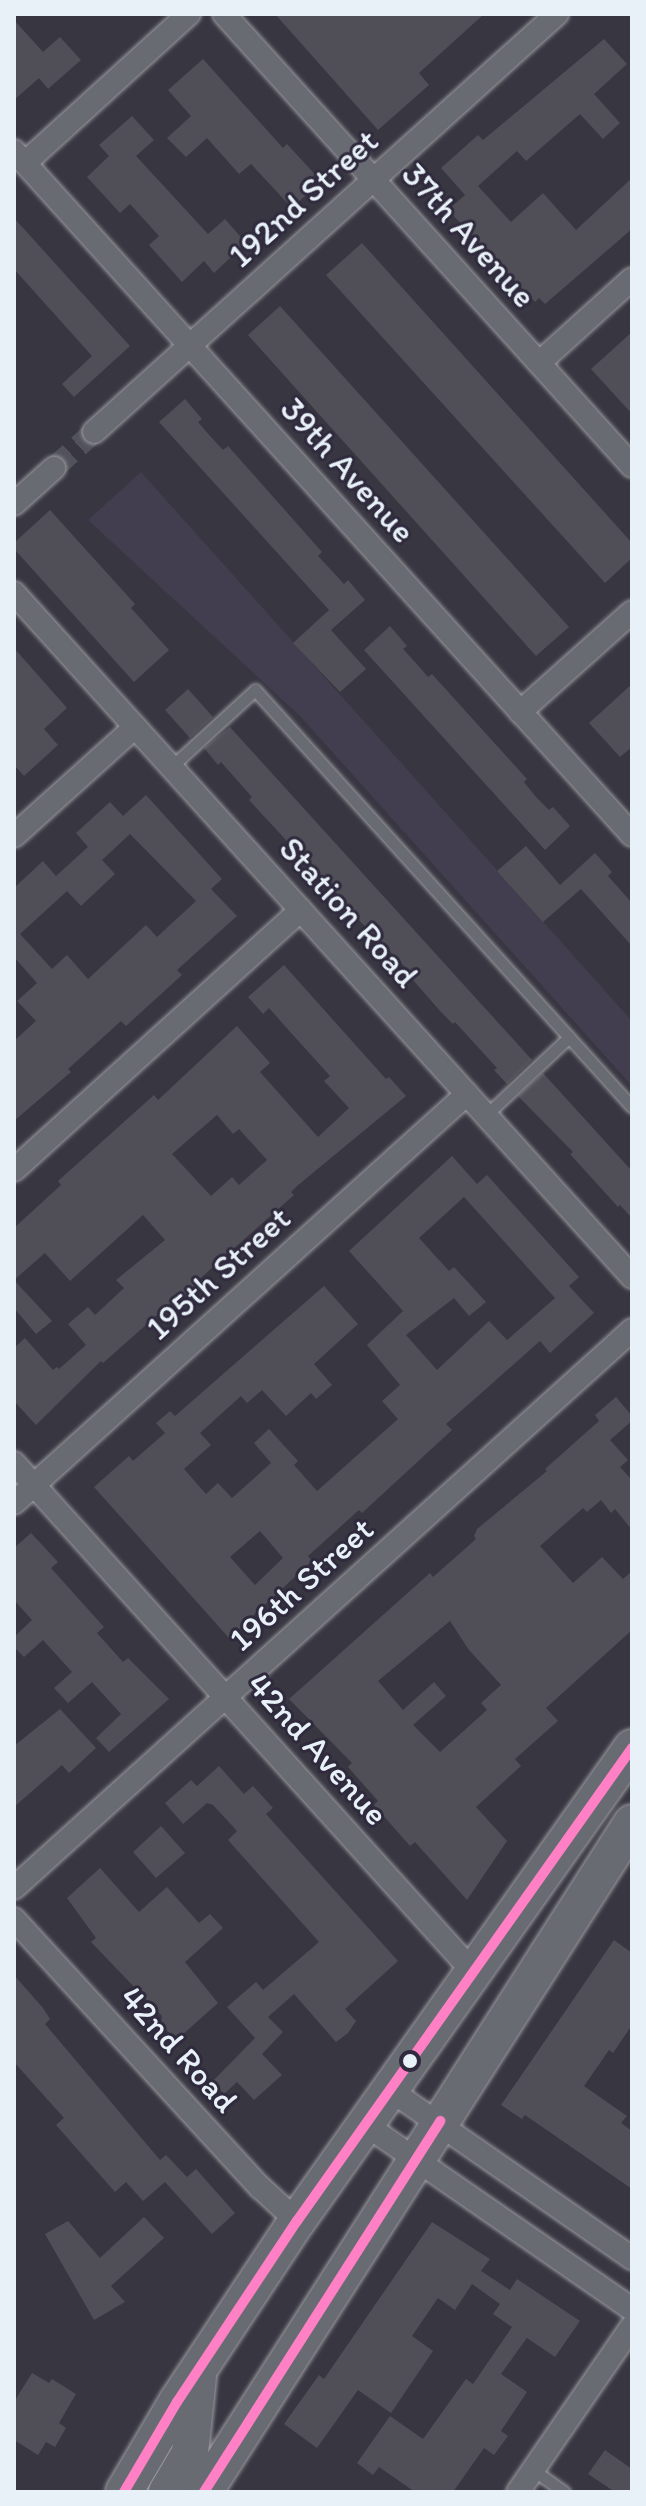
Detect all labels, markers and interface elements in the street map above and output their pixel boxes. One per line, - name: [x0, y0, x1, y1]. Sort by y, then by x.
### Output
- street label: 192nd Street: [220, 120, 386, 276]
- street label: 37th Avenue: [394, 155, 544, 315]
- street label: 39th Avenue: [272, 389, 424, 551]
- street label: Station Road: [271, 828, 427, 996]
- street label: 195th Street: [138, 1198, 298, 1348]
- street label: 196th Street: [221, 1509, 381, 1659]
- street label: 42nd Avenue: [239, 1665, 397, 1833]
- street label: 42nd Road: [111, 1977, 247, 2121]
- unlabelled marker: [402, 2053, 418, 2069]

